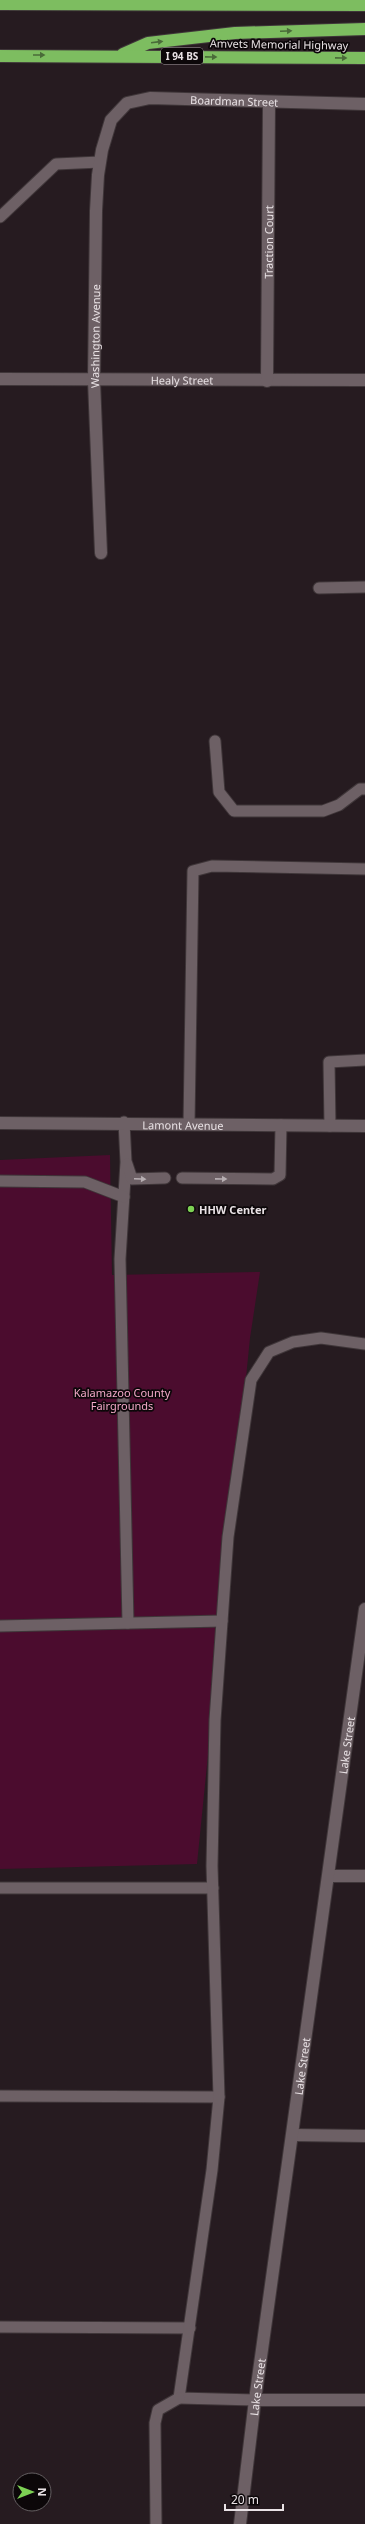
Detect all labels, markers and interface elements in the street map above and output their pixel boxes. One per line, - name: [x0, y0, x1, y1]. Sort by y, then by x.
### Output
- one-way arrow: [280, 28, 293, 34]
- street label: Amvets Memorial Highway: [210, 35, 349, 53]
- one-way arrow: [150, 39, 163, 45]
- road number: I 94 BS: [161, 48, 203, 64]
- one-way arrow: [33, 52, 46, 58]
- one-way arrow: [205, 53, 217, 60]
- one-way arrow: [335, 55, 348, 61]
- street label: Boardman Street: [190, 92, 278, 109]
- street label: Traction Court: [260, 205, 276, 279]
- street label: Washington Avenue: [86, 284, 103, 388]
- street label: Healy Street: [151, 372, 213, 387]
- street label: Lamont Avenue: [142, 1117, 224, 1132]
- one-way arrow: [134, 1176, 146, 1183]
- one-way arrow: [215, 1176, 228, 1182]
- place label: HHW Center: [199, 1202, 266, 1217]
- marker: HHW Center: [186, 1204, 196, 1214]
- park label: Kalamazoo County Fairgrounds: [74, 1385, 171, 1413]
- street label: Lake Street: [335, 1716, 357, 1775]
- street label: Lake Street: [290, 2036, 313, 2096]
- street label: Lake Street: [246, 2357, 268, 2417]
- north arrow: [12, 2472, 52, 2512]
- scale bar: [225, 2486, 283, 2512]
- text: N: [35, 2488, 50, 2496]
- text: 20 m: [231, 2491, 259, 2508]

